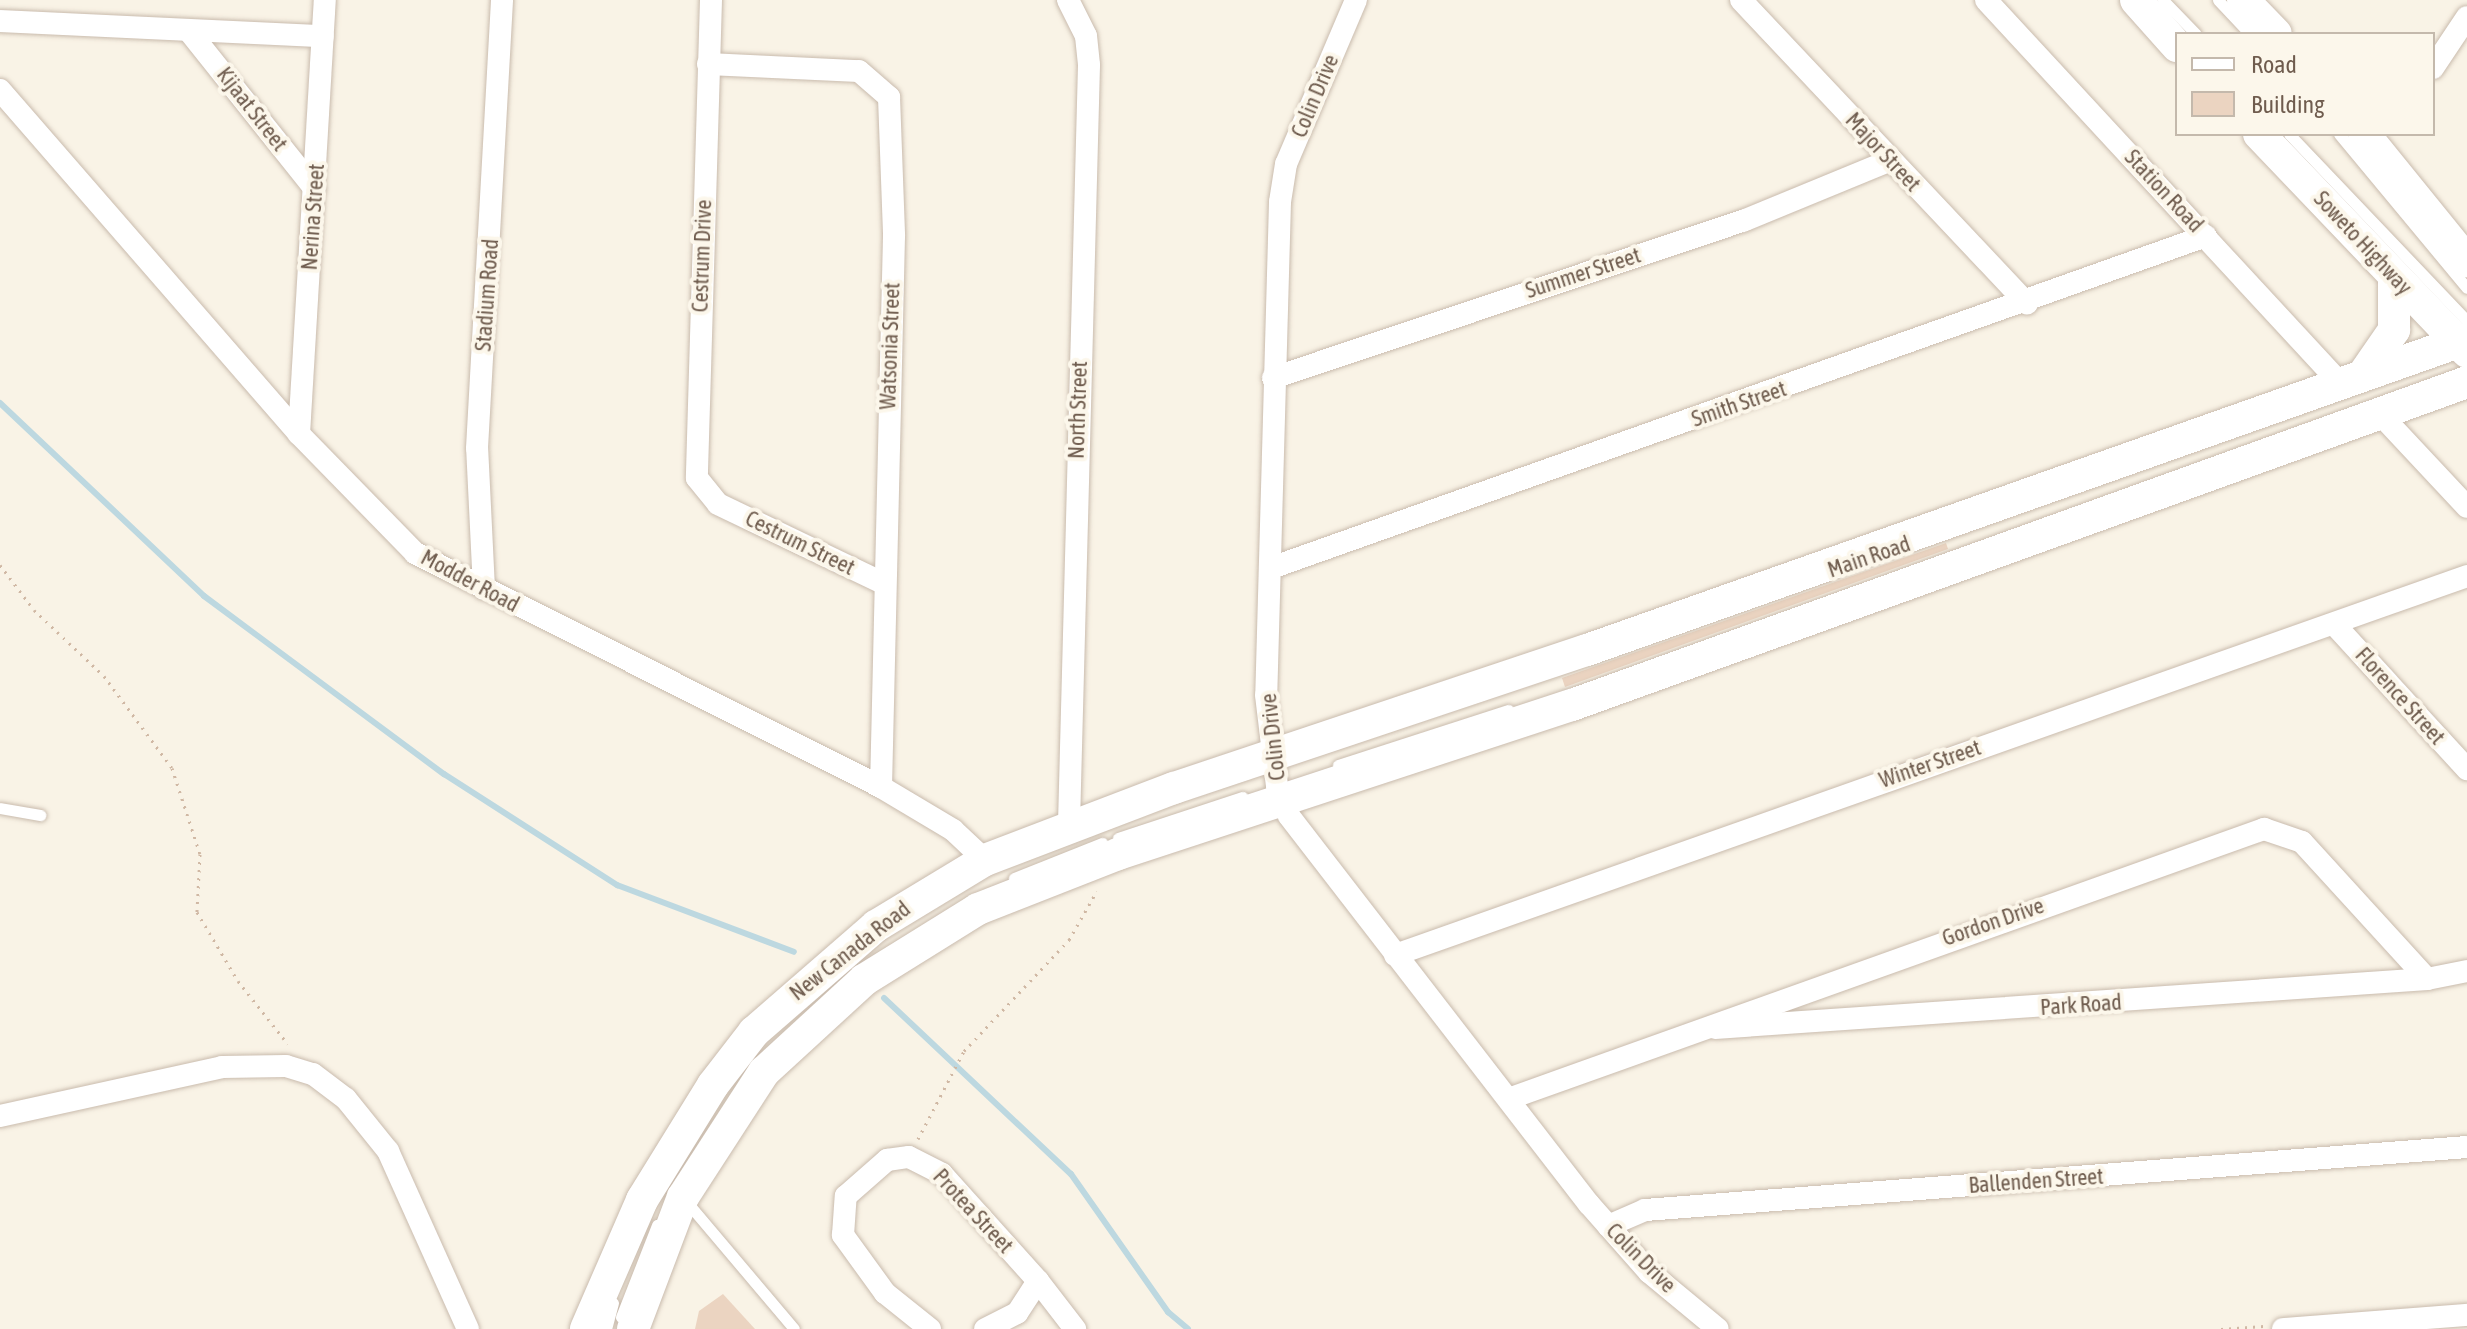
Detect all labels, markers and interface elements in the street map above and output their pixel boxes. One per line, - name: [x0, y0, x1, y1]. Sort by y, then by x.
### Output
- legend: [2175, 32, 2435, 136]
- street label: Colin Drive: [1286, 51, 1344, 141]
- text: Road: [2251, 51, 2297, 78]
- street label: Kijaat Street: [211, 62, 293, 156]
- text: Building: [2251, 91, 2324, 118]
- street label: Major Street: [1840, 107, 1926, 197]
- street label: Station Road: [2119, 144, 2209, 238]
- street label: Nerina Street: [296, 163, 330, 271]
- street label: Soweto Highway: [2308, 186, 2418, 300]
- street label: Cestrum Drive: [687, 199, 717, 313]
- street label: Stadium Road: [470, 238, 504, 352]
- street label: Summer Street: [1522, 242, 1644, 304]
- street label: Watsonia Street: [875, 282, 905, 410]
- street label: North Street: [1063, 361, 1093, 459]
- street label: Smith Street: [1688, 375, 1790, 433]
- street label: Cestrum Street: [741, 505, 859, 581]
- street label: Main Road: [1824, 531, 1914, 583]
- street label: Modder Road: [416, 544, 524, 618]
- street label: Florence Street: [2350, 642, 2450, 750]
- street label: Colin Drive: [1255, 692, 1291, 782]
- street label: Winter Street: [1876, 734, 1984, 794]
- street label: Gordon Drive: [1939, 892, 2047, 952]
- street label: New Canada Road: [785, 896, 915, 1006]
- street label: Park Road: [2039, 989, 2123, 1021]
- street label: Ballenden Street: [1968, 1163, 2104, 1199]
- street label: Protea Street: [927, 1164, 1019, 1258]
- street label: Colin Drive: [1601, 1218, 1681, 1298]

